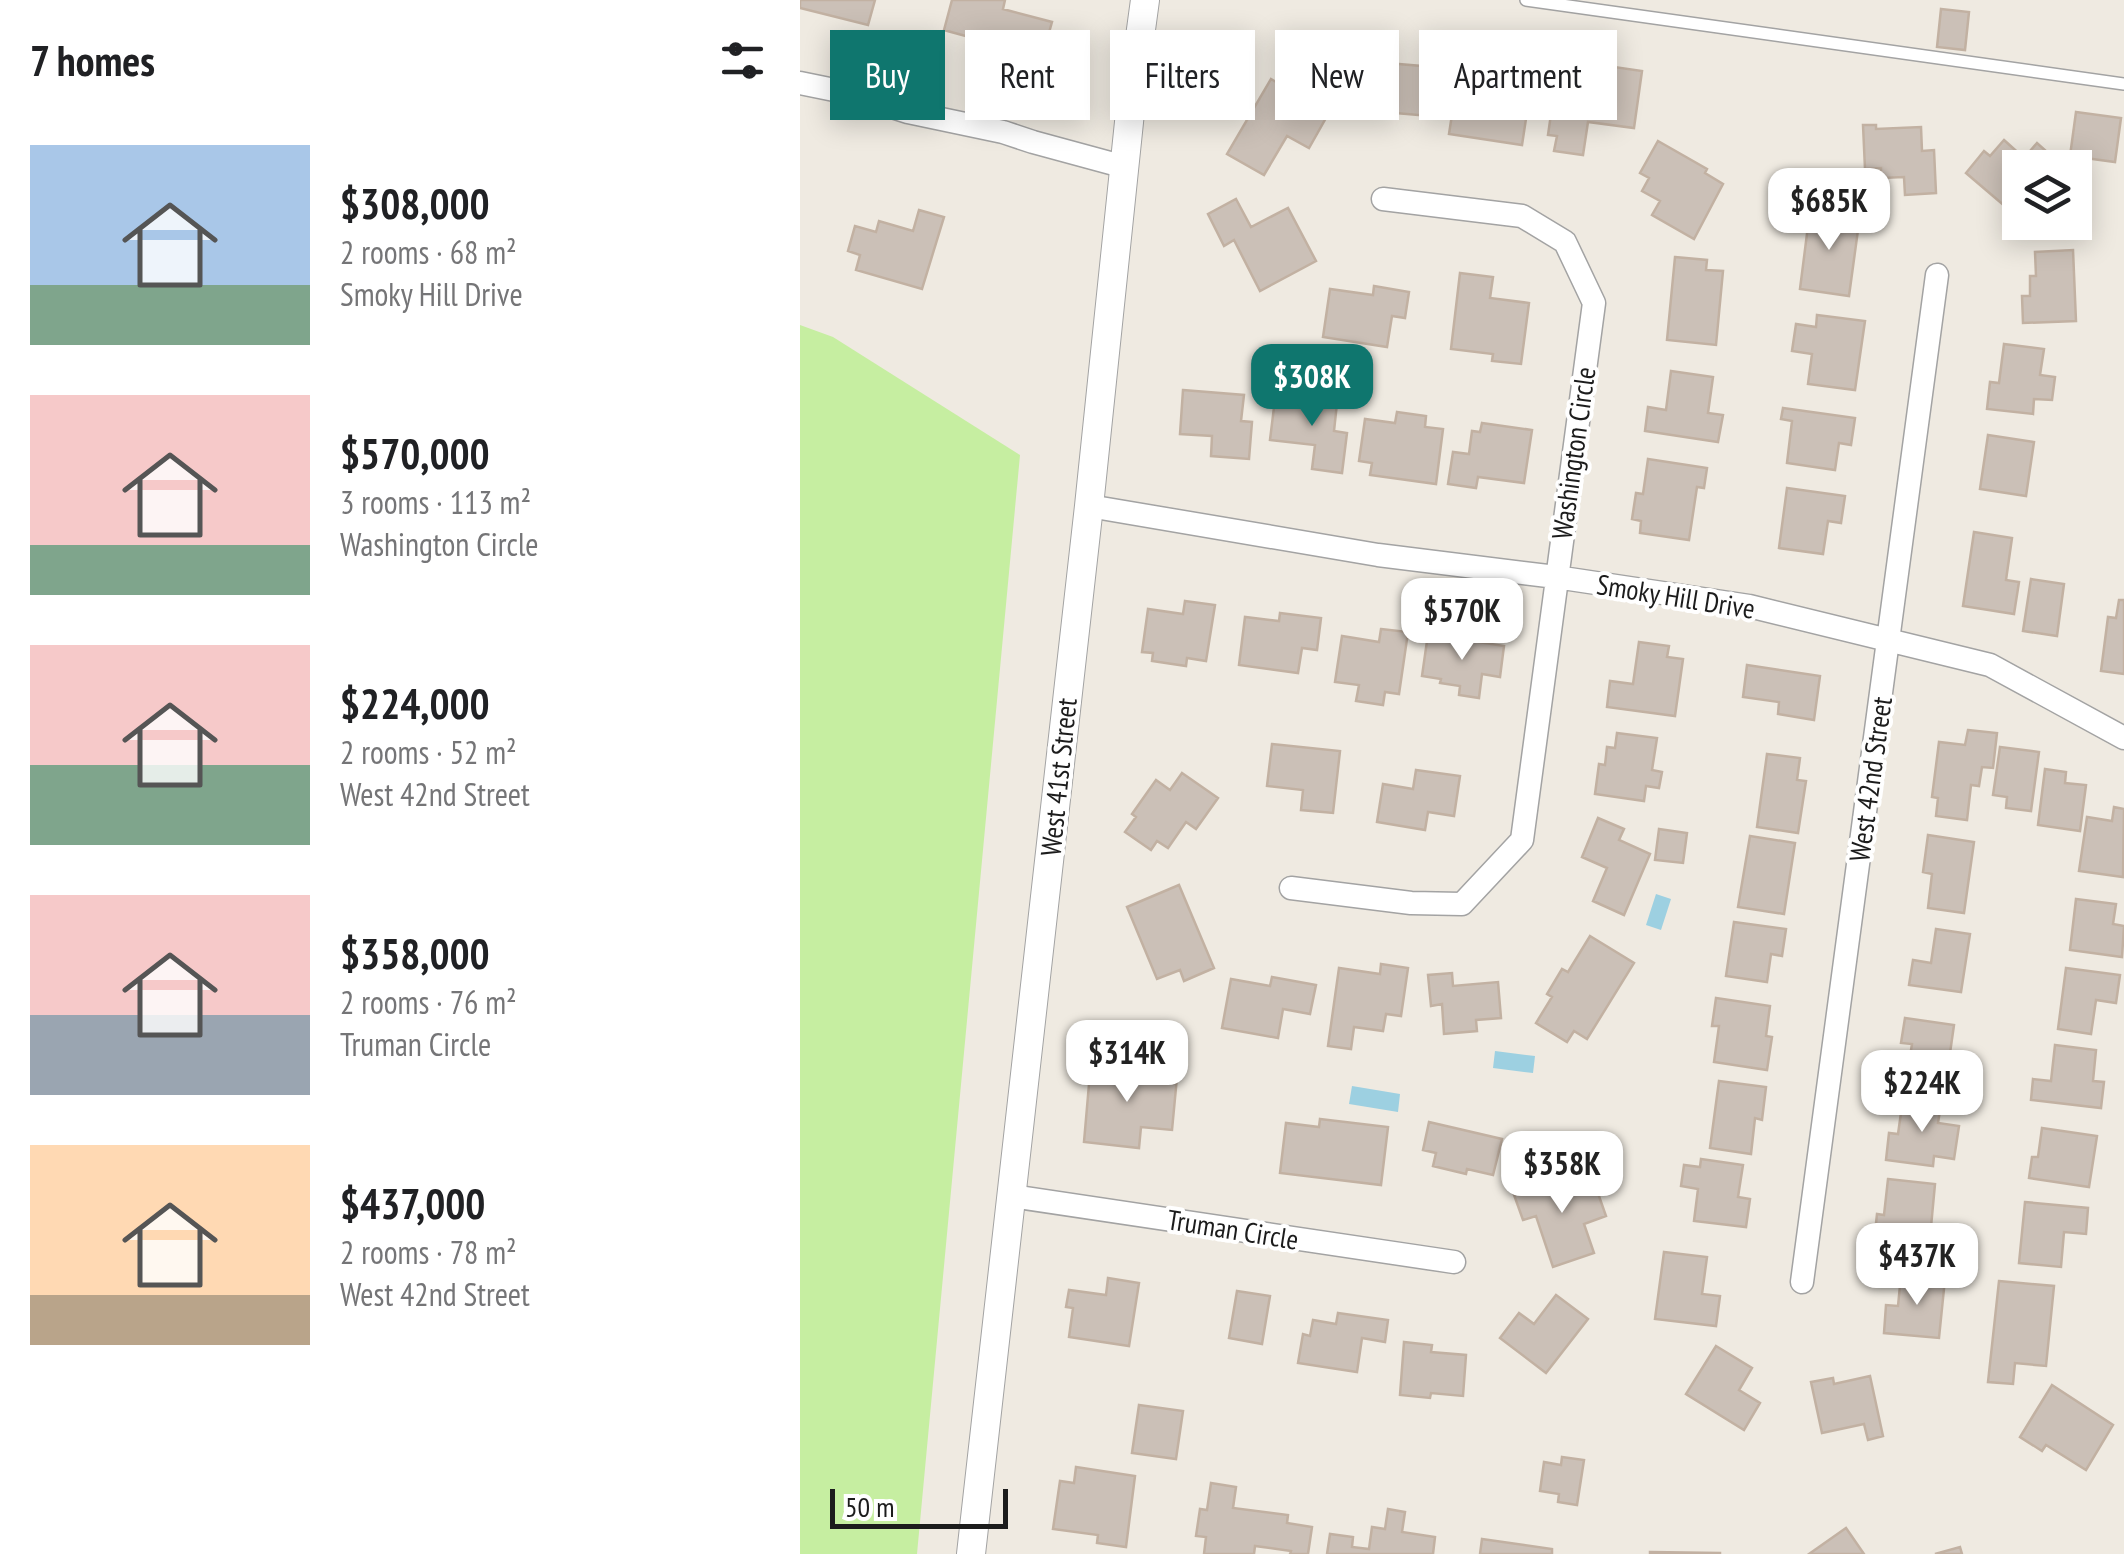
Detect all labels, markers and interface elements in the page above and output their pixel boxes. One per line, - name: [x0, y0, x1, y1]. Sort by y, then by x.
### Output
- chip: Buy: [830, 30, 945, 120]
- chip: Rent: [965, 30, 1090, 120]
- chip: Filters: [1110, 30, 1255, 120]
- chip: New: [1275, 30, 1399, 120]
- chip: Apartment: [1419, 30, 1617, 120]
- text: 7 homes: [30, 33, 155, 88]
- icon: filters: [715, 33, 770, 88]
- map controls: [2002, 150, 2092, 240]
- button: layers: [2002, 150, 2092, 240]
- pin: $685K: [1759, 168, 1899, 253]
- text: $308,000: [340, 176, 490, 231]
- text: $685K: [1790, 179, 1868, 221]
- icon: home: [110, 185, 230, 305]
- text: 2 rooms · 68 m²: [340, 231, 517, 273]
- text: Smoky Hill Drive: [340, 273, 523, 315]
- pin: $308K: [1242, 344, 1382, 429]
- text: $308K: [1273, 355, 1351, 397]
- street label: Washington Circle: [1543, 364, 1603, 542]
- text: $570,000: [340, 426, 490, 481]
- icon: home: [110, 435, 230, 555]
- text: 3 rooms · 113 m²: [340, 481, 531, 523]
- text: Washington Circle: [340, 523, 539, 565]
- street label: Smoky Hill Drive: [1594, 565, 1758, 627]
- pin: $570K: [1392, 578, 1532, 663]
- text: $570K: [1423, 589, 1501, 631]
- text: $224,000: [340, 676, 490, 731]
- icon: home: [110, 685, 230, 805]
- street label: West 42nd Street: [1840, 694, 1900, 864]
- street label: West 41st Street: [1031, 696, 1085, 858]
- text: 2 rooms · 52 m²: [340, 731, 517, 773]
- text: West 42nd Street: [340, 773, 530, 815]
- text: $358,000: [340, 926, 490, 981]
- icon: home: [110, 935, 230, 1055]
- text: 2 rooms · 76 m²: [340, 981, 517, 1023]
- pin: $314K: [1057, 1020, 1197, 1105]
- text: Truman Circle: [340, 1023, 491, 1065]
- text: $314K: [1088, 1031, 1166, 1073]
- pin: $224K: [1852, 1050, 1992, 1135]
- text: $224K: [1883, 1061, 1961, 1103]
- pin: $358K: [1492, 1131, 1632, 1216]
- text: $358K: [1523, 1142, 1601, 1184]
- text: $437,000: [340, 1176, 485, 1231]
- icon: home: [110, 1185, 230, 1305]
- street label: Truman Circle: [1165, 1200, 1301, 1258]
- pin: $437K: [1847, 1223, 1987, 1308]
- text: 2 rooms · 78 m²: [340, 1231, 517, 1273]
- text: $437K: [1878, 1234, 1956, 1276]
- text: West 42nd Street: [340, 1273, 530, 1315]
- scale bar: [830, 1484, 1008, 1528]
- text: 50 m: [845, 1488, 894, 1525]

